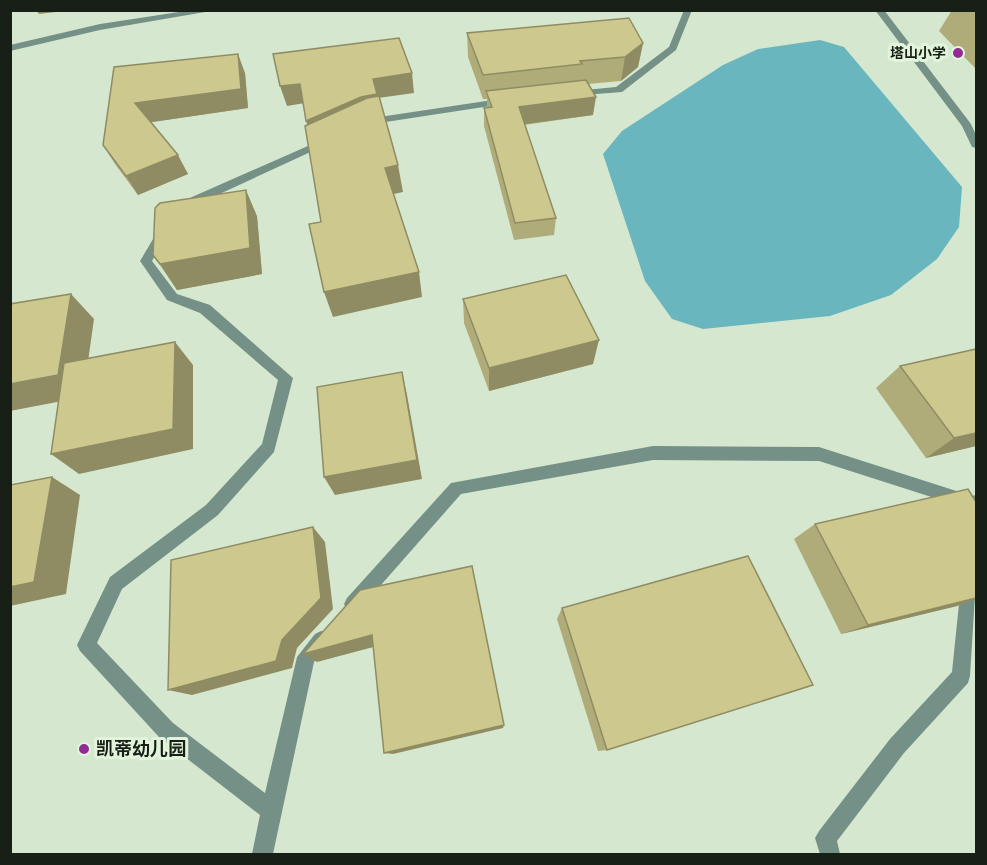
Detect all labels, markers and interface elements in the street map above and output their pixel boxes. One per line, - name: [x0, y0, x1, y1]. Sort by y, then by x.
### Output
- place label: 塔山小学: [890, 44, 946, 62]
- marker: 塔山小学: [951, 46, 965, 60]
- place label: 凯蒂幼儿园: [96, 738, 186, 760]
- marker: 凯蒂幼儿园: [77, 742, 91, 756]

